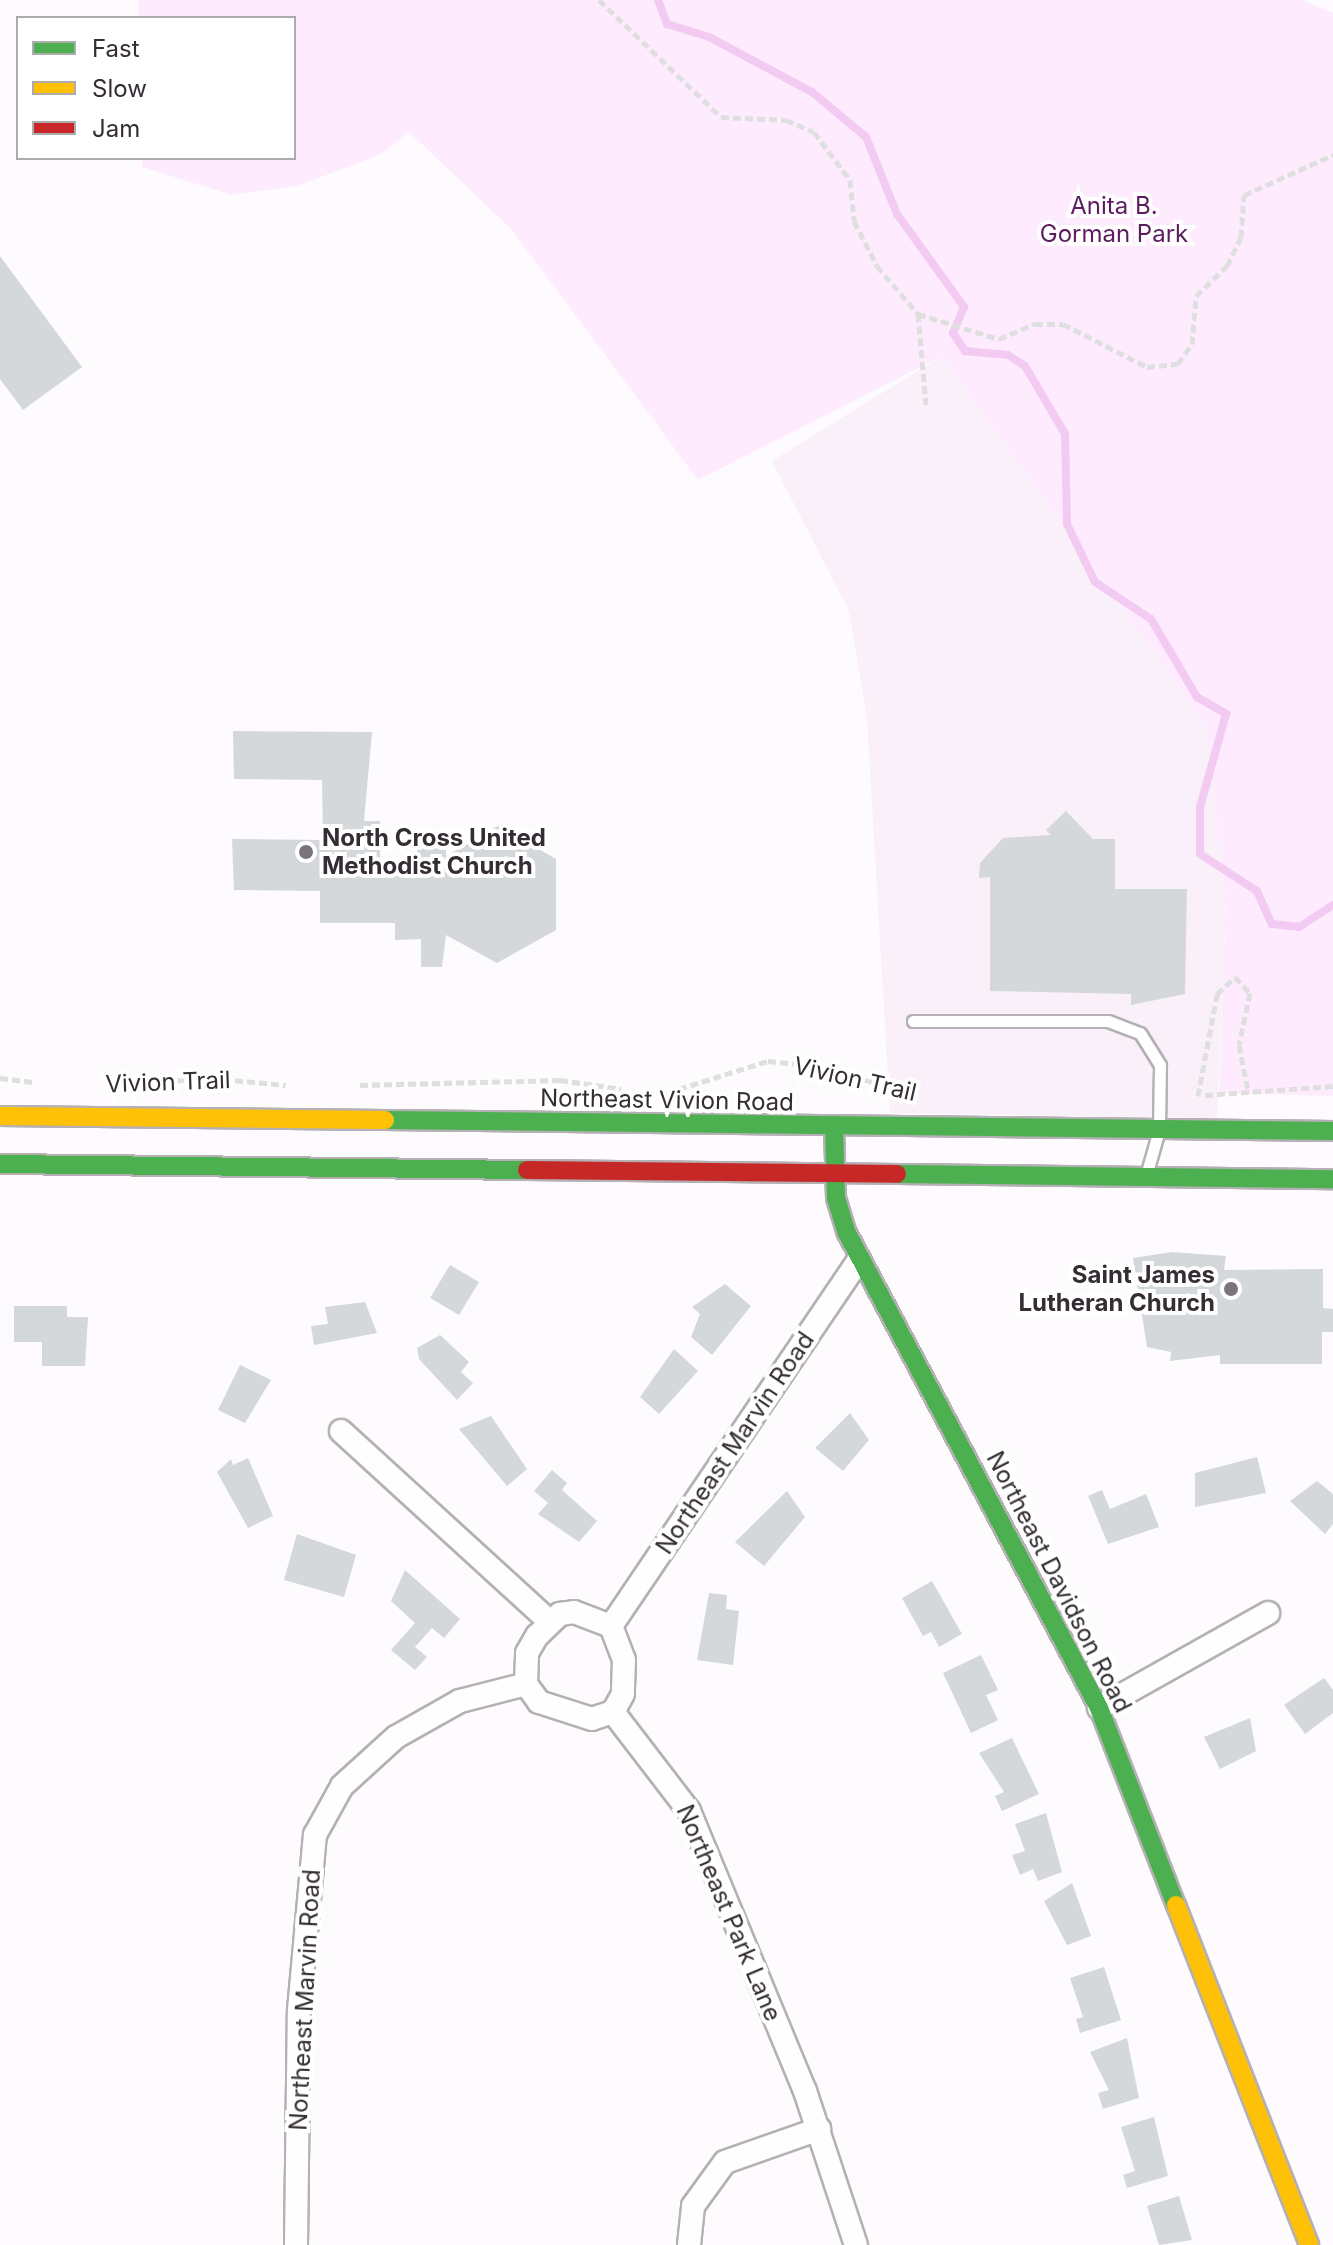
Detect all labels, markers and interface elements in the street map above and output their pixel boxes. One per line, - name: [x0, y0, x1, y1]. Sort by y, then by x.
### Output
- legend: [16, 16, 296, 160]
- text: Fast: [92, 34, 140, 63]
- text: Slow: [92, 74, 147, 103]
- text: Jam: [92, 114, 140, 143]
- park label: Anita B. Gorman Park: [1040, 192, 1188, 248]
- place label: North Cross United Methodist Church: [322, 824, 546, 880]
- marker: North Cross United Methodist Church: [297, 843, 315, 861]
- street label: Vivion Trail: [791, 1051, 919, 1107]
- street label: Vivion Trail: [105, 1065, 231, 1099]
- street label: Northeast Vivion Road: [540, 1083, 794, 1117]
- place label: Saint James Lutheran Church: [1019, 1261, 1215, 1317]
- marker: Saint James Lutheran Church: [1222, 1280, 1240, 1298]
- street label: Northeast Marvin Road: [650, 1327, 820, 1559]
- street label: Northeast Davidson Road: [981, 1447, 1137, 1717]
- street label: Northeast Park Lane: [670, 1800, 788, 2026]
- street label: Northeast Marvin Road: [284, 1869, 326, 2131]

